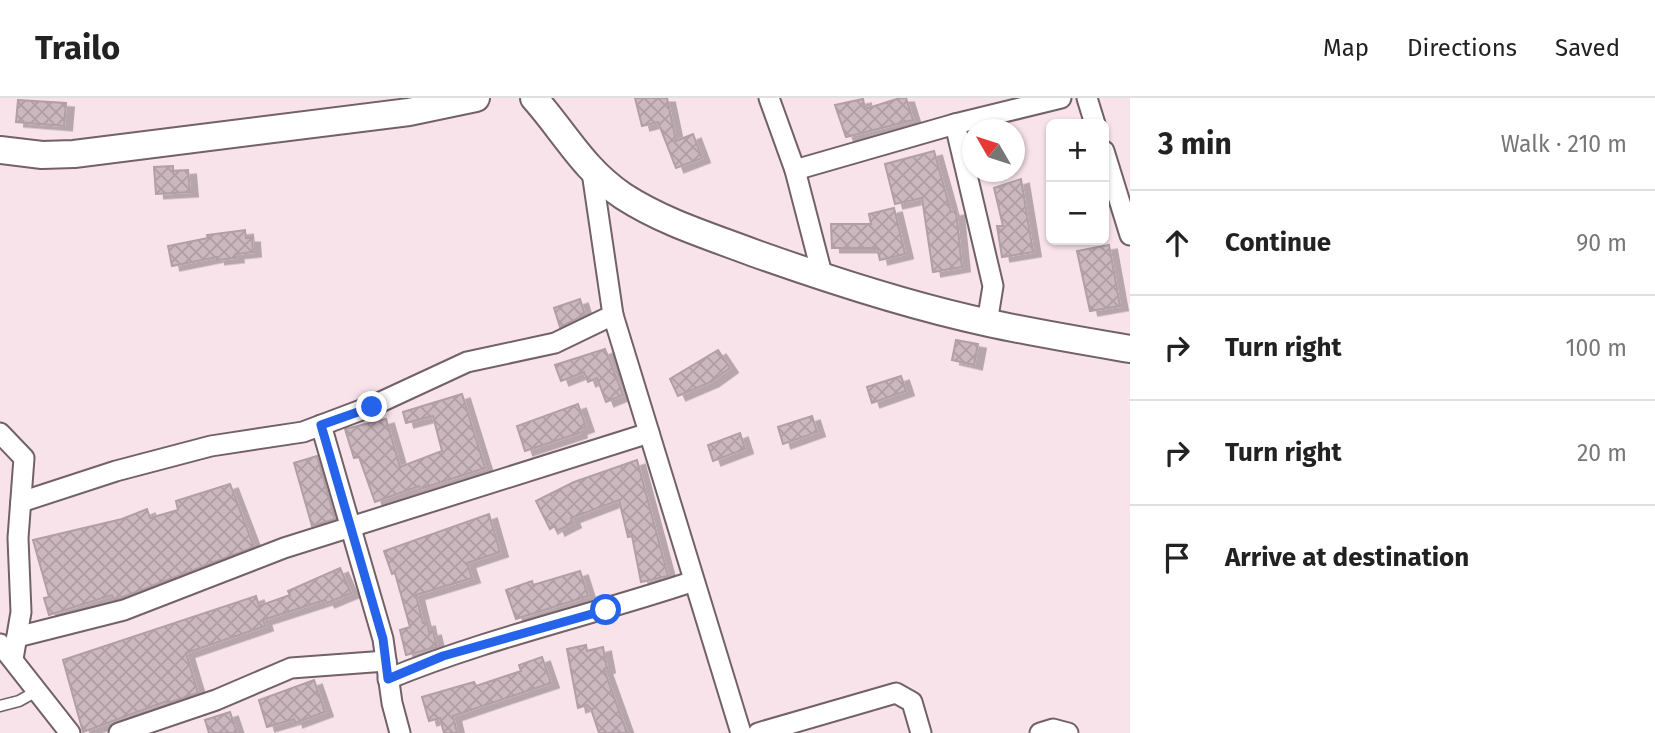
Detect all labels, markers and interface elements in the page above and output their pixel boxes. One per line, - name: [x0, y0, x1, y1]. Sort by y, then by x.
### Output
- text: Trailo: [35, 28, 120, 68]
- text: Map: [1323, 34, 1369, 62]
- text: Directions: [1407, 34, 1517, 62]
- text: Saved: [1555, 34, 1620, 62]
- north arrow: [962, 119, 1025, 182]
- map controls: [1046, 119, 1109, 245]
- button: +: [1046, 119, 1109, 182]
- text: 3 min: [1158, 126, 1232, 162]
- text: Walk · 210 m: [1501, 130, 1627, 158]
- button: −: [1046, 182, 1109, 245]
- icon: ahead: [1158, 224, 1196, 262]
- text: Continue: [1225, 227, 1331, 258]
- text: 90 m: [1576, 229, 1627, 257]
- icon: right: [1158, 329, 1196, 367]
- text: Turn right: [1225, 332, 1342, 363]
- text: 100 m: [1566, 334, 1627, 362]
- route end: [356, 391, 387, 422]
- icon: right: [1158, 434, 1196, 472]
- text: Turn right: [1225, 437, 1342, 468]
- text: 20 m: [1577, 439, 1627, 467]
- icon: arrive: [1158, 539, 1196, 577]
- text: Arrive at destination: [1225, 542, 1469, 573]
- route start: [590, 594, 621, 625]

